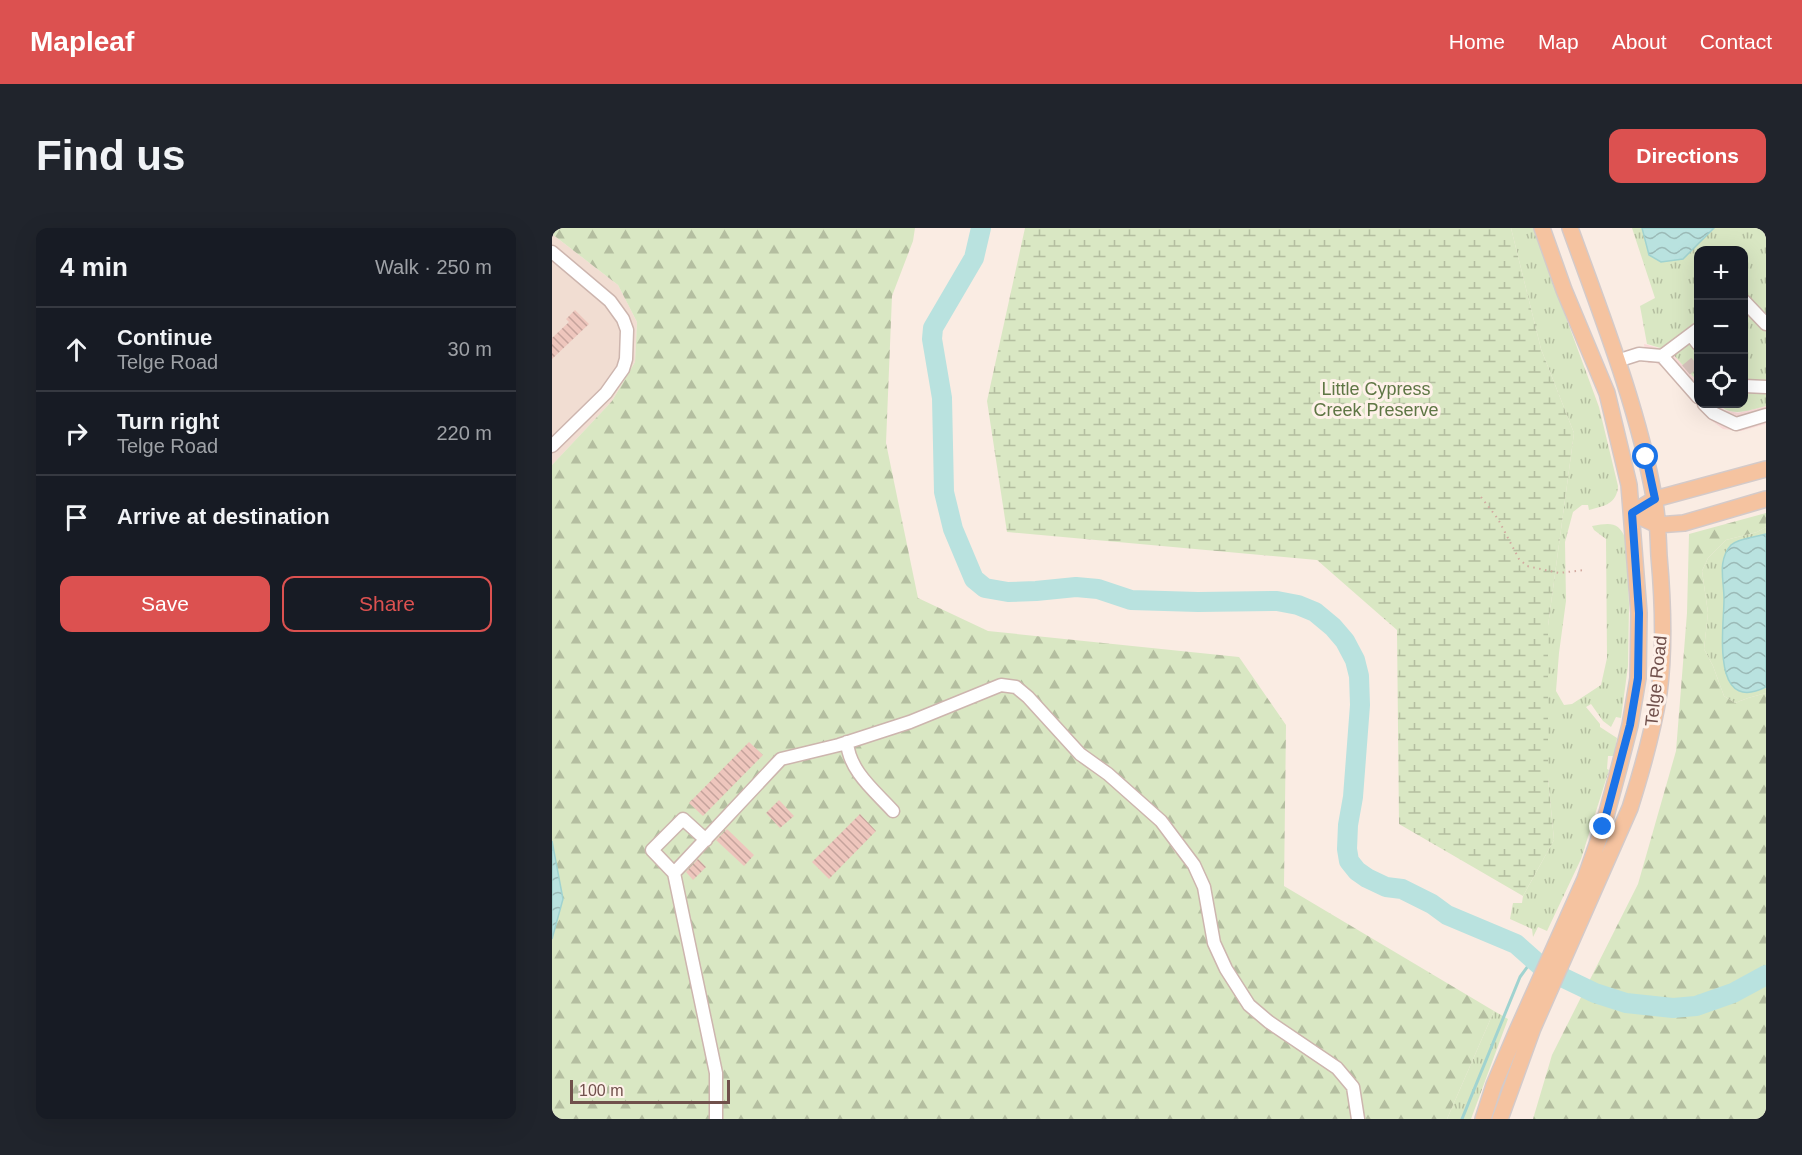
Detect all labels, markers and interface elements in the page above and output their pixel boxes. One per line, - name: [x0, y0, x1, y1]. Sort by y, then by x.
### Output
- text: Mapleaf: [30, 26, 134, 57]
- text: Home: [1449, 30, 1505, 53]
- text: Map: [1538, 30, 1579, 53]
- text: About: [1612, 30, 1667, 53]
- text: Contact: [1700, 30, 1772, 53]
- button: Directions: [1609, 129, 1766, 183]
- text: Find us: [36, 132, 185, 179]
- map controls: [1694, 246, 1748, 408]
- button: +: [1694, 246, 1748, 300]
- text: 4 min: [60, 252, 128, 282]
- text: Walk · 250 m: [375, 256, 492, 278]
- button: −: [1694, 300, 1748, 354]
- text: Continue: [117, 325, 212, 350]
- icon: ahead: [60, 333, 93, 366]
- text: 30 m: [448, 338, 492, 360]
- text: Telge Road: [117, 351, 218, 373]
- button: locate: [1694, 354, 1748, 408]
- park label: Little Cypress Creek Preserve: [1313, 379, 1439, 420]
- text: Turn right: [117, 409, 219, 434]
- icon: right: [60, 417, 93, 450]
- text: 220 m: [436, 422, 492, 444]
- text: Telge Road: [117, 435, 218, 457]
- route start: [1632, 443, 1658, 469]
- icon: arrive: [60, 501, 93, 534]
- text: Arrive at destination: [117, 504, 330, 529]
- button: Save: [60, 576, 270, 632]
- button: Share: [282, 576, 492, 632]
- street label: Telge Road: [1641, 635, 1671, 727]
- route end: [1589, 813, 1615, 839]
- scale bar: [570, 1077, 730, 1104]
- text: 100 m: [579, 1082, 623, 1099]

